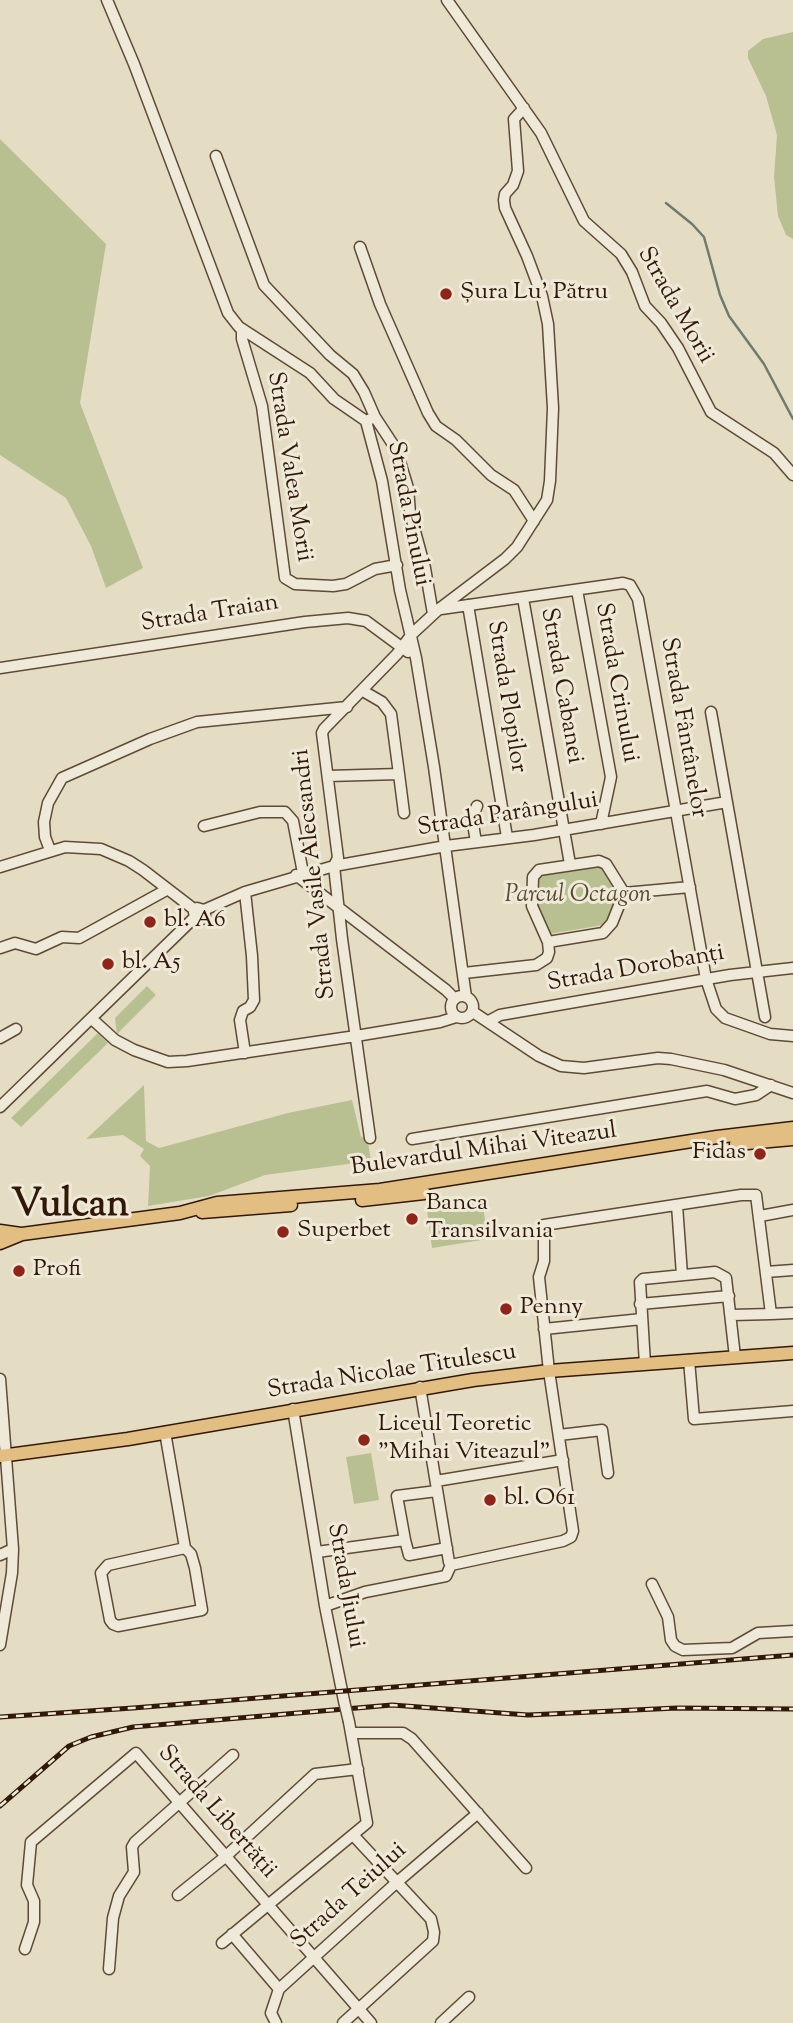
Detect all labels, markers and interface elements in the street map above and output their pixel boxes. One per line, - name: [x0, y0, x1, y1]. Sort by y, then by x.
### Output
- street label: Strada Morii: [629, 243, 719, 369]
- place label: Șura Lu' Pătru: [460, 280, 608, 308]
- marker: Șura Lu' Pătru: [438, 286, 454, 302]
- street label: Strada Valea Morii: [259, 370, 317, 564]
- street label: Strada Pinului: [379, 439, 435, 589]
- street label: Strada Traian: [139, 590, 281, 640]
- street label: Strada Crinului: [587, 601, 643, 765]
- street label: Strada Cabanei: [532, 606, 588, 766]
- street label: Strada Plopilor: [479, 619, 531, 775]
- street label: Strada Fântânelor: [652, 635, 712, 821]
- street label: Strada Vasile Alecsandri: [289, 747, 343, 1001]
- street label: Strada Parângului: [416, 787, 600, 845]
- park label: Parcul Octagon: [505, 883, 651, 911]
- place label: bl. A6: [164, 908, 226, 936]
- marker: bl. A6: [142, 914, 158, 930]
- street label: Strada Dorobanți: [545, 940, 727, 1000]
- place label: bl. A5: [122, 950, 181, 978]
- marker: bl. A5: [100, 956, 116, 972]
- street label: Bulevardul Mihai Viteazul: [349, 1118, 619, 1184]
- place label: Fidas: [692, 1140, 746, 1168]
- marker: Fidas: [752, 1146, 768, 1162]
- district label: Vulcan: [11, 1186, 129, 1232]
- place label: Banca Transilvania: [426, 1191, 553, 1247]
- marker: Banca Transilvania: [404, 1211, 420, 1227]
- place label: Superbet: [297, 1218, 391, 1246]
- marker: Superbet: [275, 1224, 291, 1240]
- place label: Profi: [33, 1257, 81, 1285]
- marker: Profi: [11, 1263, 27, 1279]
- place label: Penny: [520, 1295, 583, 1323]
- marker: Penny: [498, 1301, 514, 1317]
- street label: Strada Nicolae Titulescu: [266, 1339, 518, 1407]
- place label: Liceul Teoretic "Mihai Viteazul": [378, 1412, 550, 1468]
- marker: Liceul Teoretic "Mihai Viteazul": [356, 1432, 372, 1448]
- place label: bl. O61: [504, 1486, 575, 1514]
- marker: bl. O61: [482, 1492, 498, 1508]
- street label: Strada Jiului: [319, 1521, 369, 1651]
- street label: Strada Libertății: [150, 1740, 282, 1886]
- street label: Strada Teiului: [286, 1838, 414, 1956]

